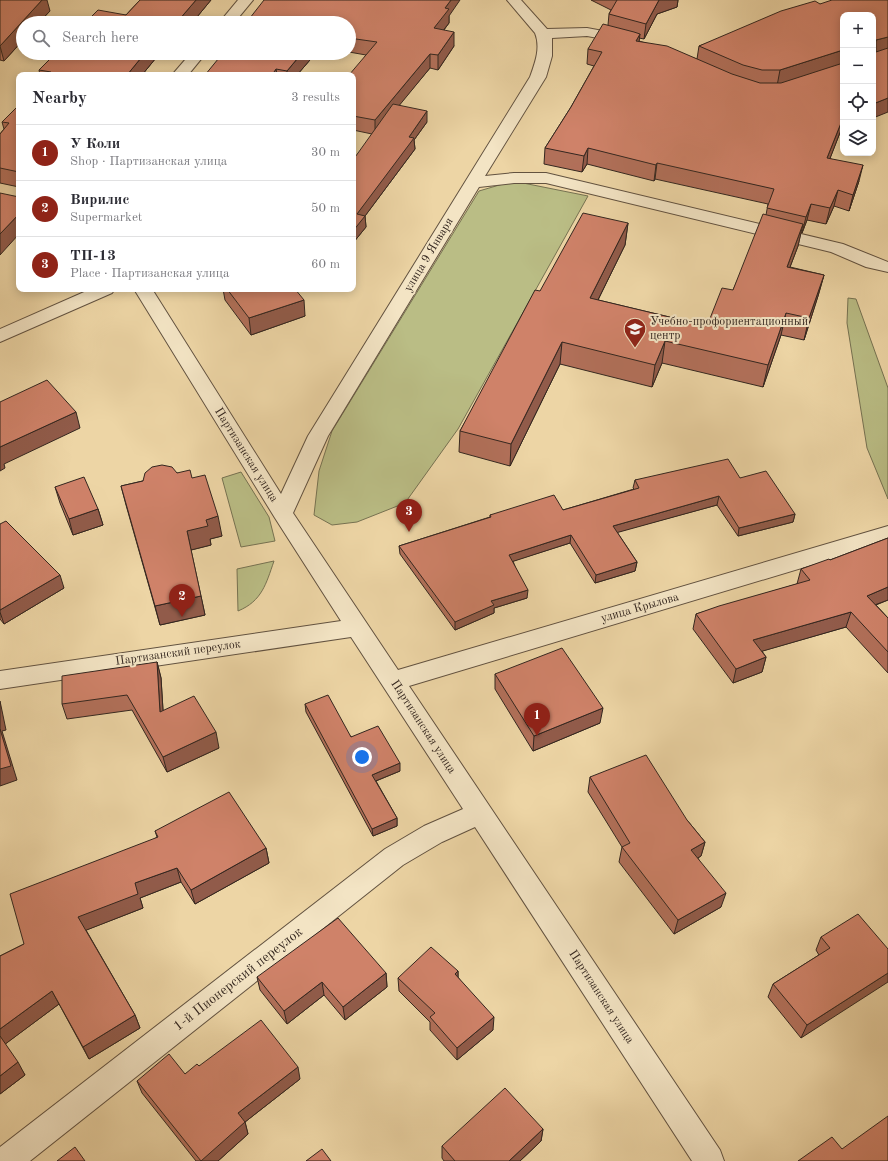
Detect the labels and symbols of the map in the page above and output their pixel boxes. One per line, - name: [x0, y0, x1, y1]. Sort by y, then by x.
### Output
- street label: улица 9 Января: [402, 216, 456, 294]
- school or university icon: Учебно-профориентационный центр: [622, 316, 648, 349]
- place label: Учебно-профориентационный центр: [650, 316, 808, 342]
- street label: Партизанская улица: [212, 406, 280, 504]
- pin: 3: [396, 499, 422, 532]
- pin: 2: [169, 584, 195, 617]
- street label: улица Крылова: [600, 591, 680, 625]
- street label: Партизанский переулок: [115, 638, 241, 668]
- street label: Партизанская улица: [388, 678, 458, 776]
- pin: 1: [524, 703, 550, 736]
- your location: [352, 747, 372, 767]
- street label: 1-й Пионерский переулок: [171, 924, 305, 1034]
- street label: Партизанская улица: [566, 948, 636, 1046]

